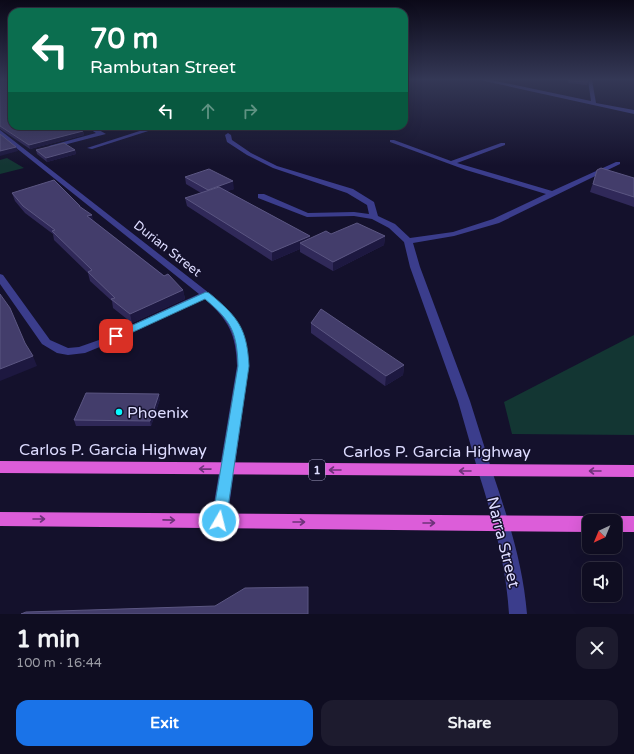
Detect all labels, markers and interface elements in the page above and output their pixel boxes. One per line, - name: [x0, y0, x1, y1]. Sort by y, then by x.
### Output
- text: 70 m: [90, 22, 158, 56]
- icon: left: [24, 24, 76, 76]
- text: Rambutan Street: [90, 56, 236, 78]
- icon: left: [155, 100, 177, 122]
- icon: ahead: [197, 100, 219, 122]
- icon: right: [239, 100, 261, 122]
- street label: Durian Street: [130, 217, 204, 280]
- pin: [99, 319, 133, 353]
- icon: arrive: [105, 325, 127, 347]
- place label: Phoenix: [127, 403, 189, 423]
- marker: Phoenix: [114, 407, 124, 417]
- street label: Carlos P. Garcia Highway: [19, 440, 207, 460]
- street label: Carlos P. Garcia Highway: [343, 442, 531, 462]
- road number: 1: [309, 460, 325, 480]
- one-way arrow: [199, 465, 212, 472]
- one-way arrow: [329, 466, 342, 474]
- one-way arrow: [459, 467, 472, 475]
- one-way arrow: [589, 467, 602, 475]
- street label: Narra Street: [482, 495, 524, 590]
- position arrow: [198, 500, 240, 542]
- north arrow: [582, 514, 622, 554]
- map controls: [582, 514, 622, 602]
- one-way arrow: [32, 515, 45, 523]
- one-way arrow: [162, 516, 175, 524]
- one-way arrow: [292, 518, 305, 525]
- one-way arrow: [422, 519, 435, 527]
- button: sound: [582, 562, 622, 602]
- text: 1 min: [16, 625, 80, 654]
- button: close: [576, 627, 618, 669]
- text: 100 m · 16:44: [16, 655, 102, 671]
- button: Exit: [16, 700, 313, 746]
- button: Share: [321, 700, 618, 746]

